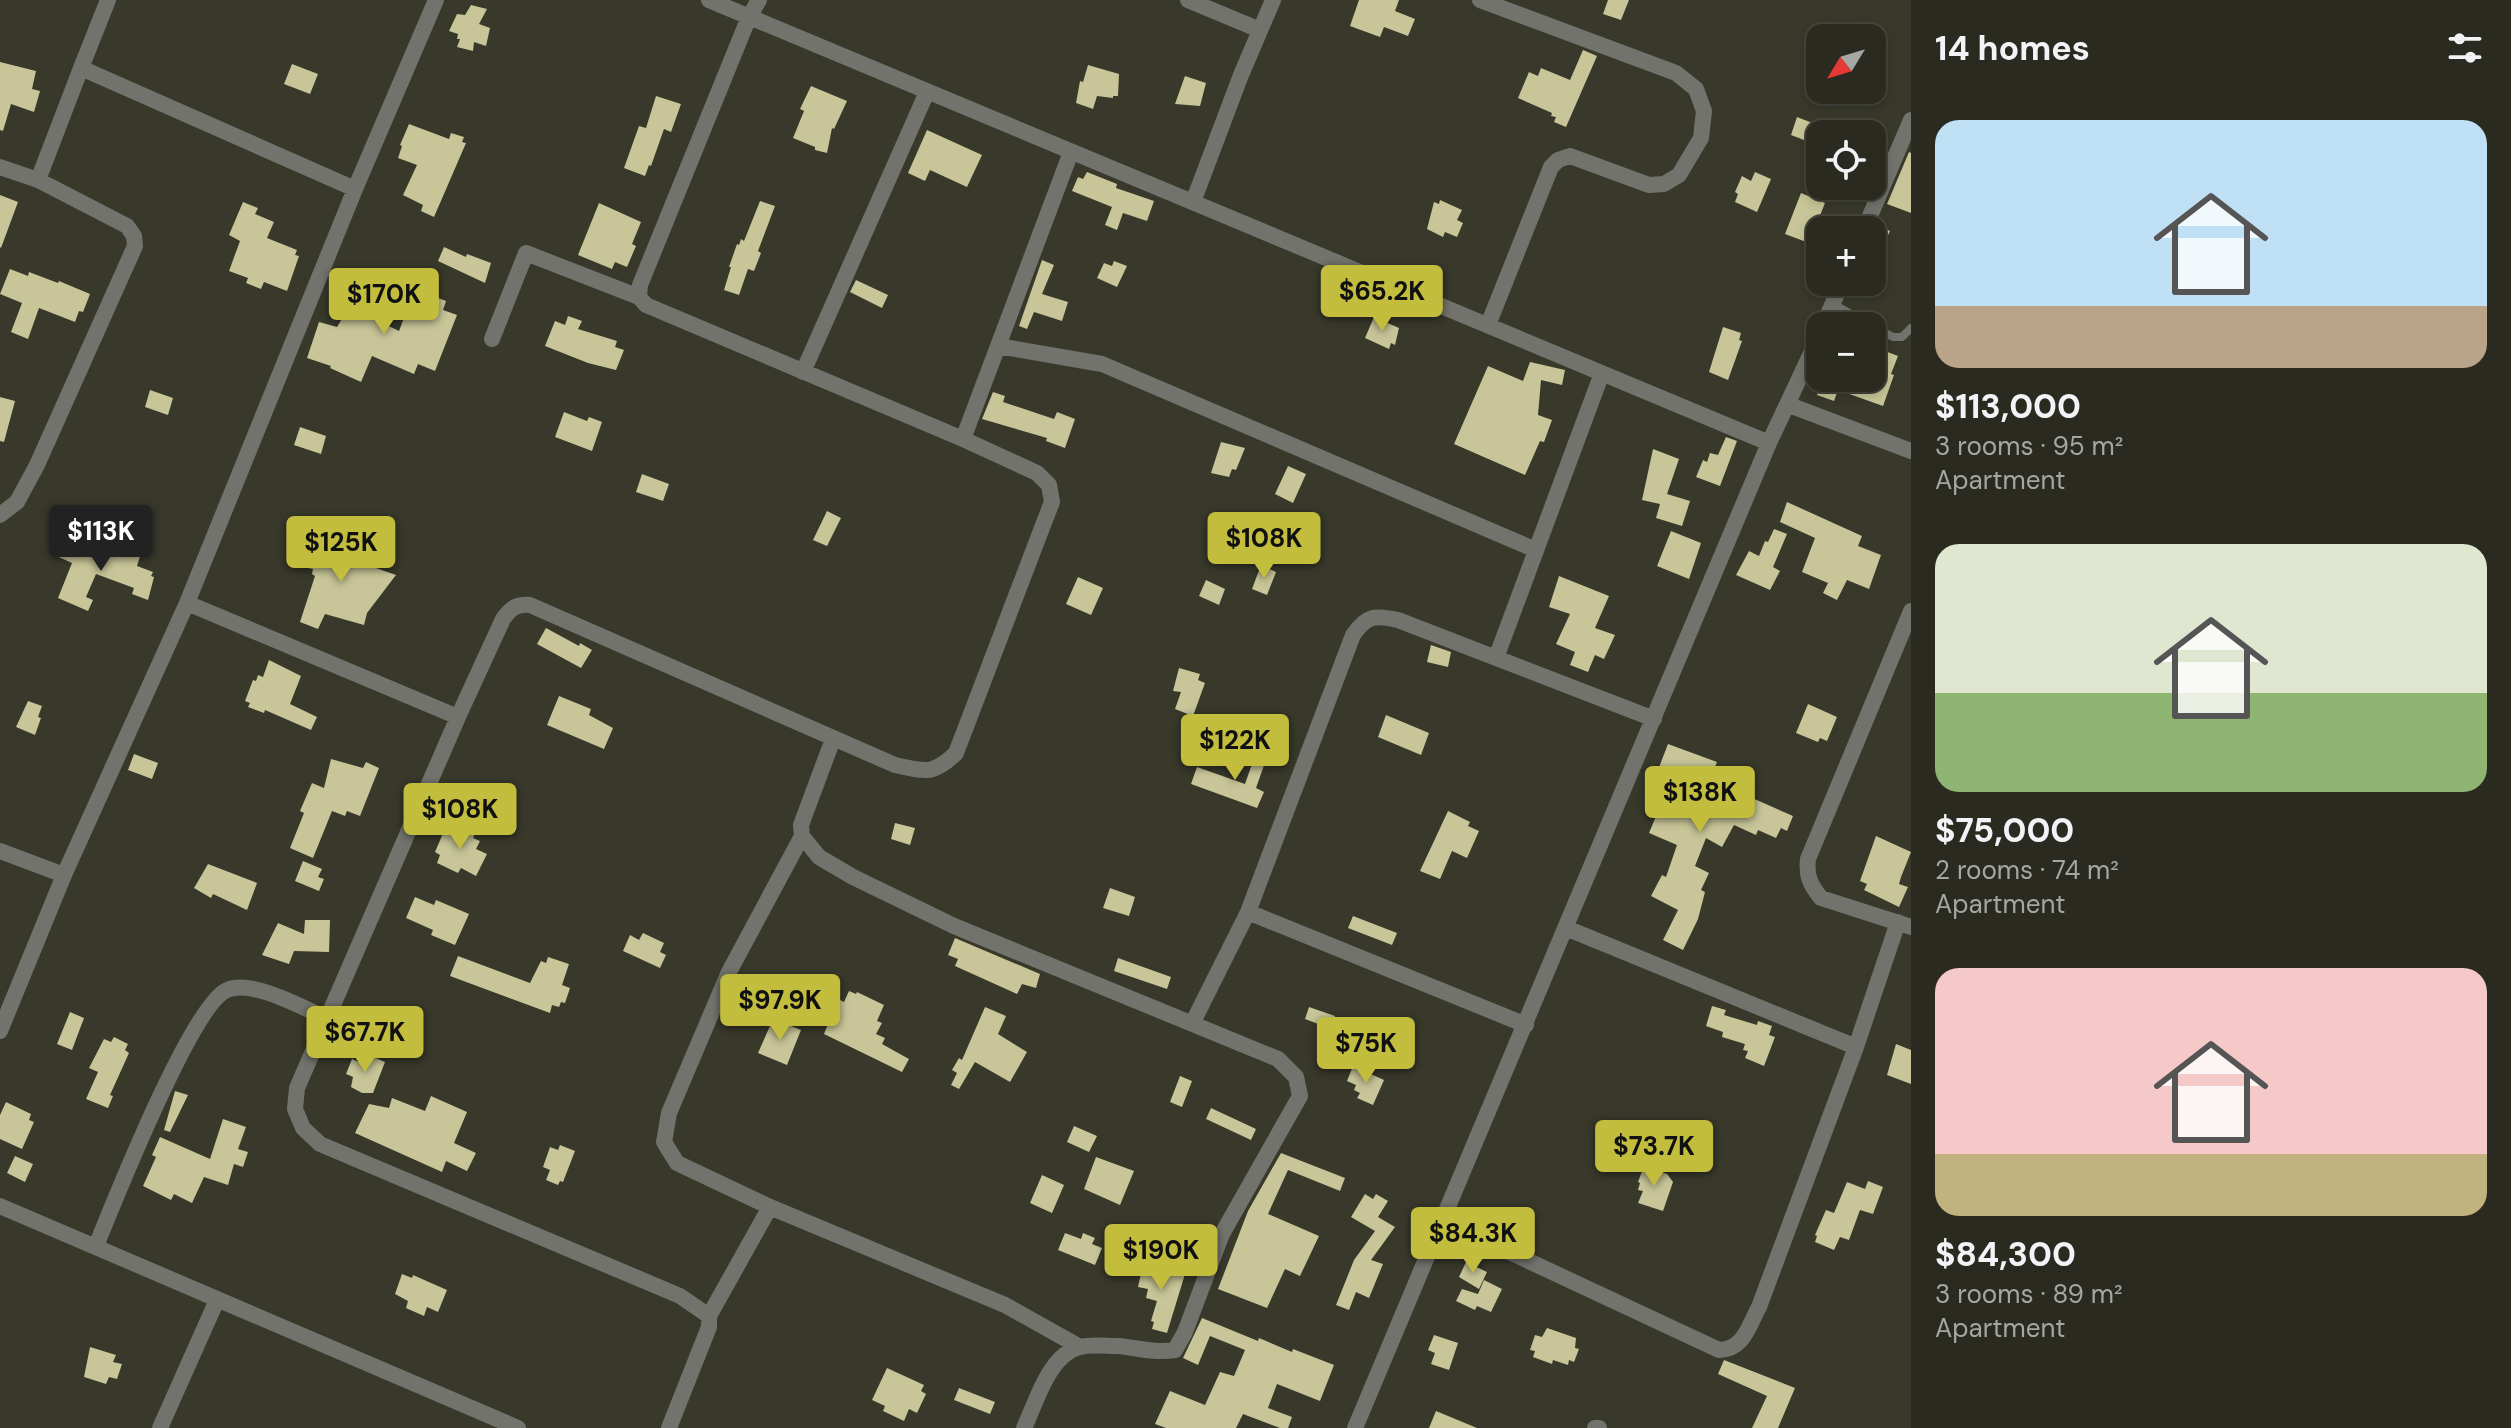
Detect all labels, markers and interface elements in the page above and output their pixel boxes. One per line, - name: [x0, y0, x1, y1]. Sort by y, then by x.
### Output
- north arrow: [1806, 24, 1886, 104]
- map controls: [1806, 24, 1886, 392]
- text: 14 homes: [1935, 26, 2090, 71]
- icon: filters: [2443, 26, 2487, 70]
- button: locate: [1806, 120, 1886, 200]
- icon: home: [2139, 172, 2283, 316]
- button: +: [1806, 216, 1886, 296]
- pin: $65.2K: [1317, 265, 1447, 333]
- pin: $170K: [328, 268, 440, 336]
- text: $65.2K: [1339, 274, 1425, 308]
- text: $170K: [347, 277, 421, 311]
- button: −: [1806, 312, 1886, 392]
- text: $113,000: [1935, 384, 2081, 429]
- text: 3 rooms · 95 m²: [1935, 429, 2123, 463]
- text: Apartment: [1935, 463, 2066, 497]
- pin: $113K: [45, 505, 157, 573]
- pin: $108K: [1208, 512, 1320, 580]
- text: $113K: [67, 514, 135, 548]
- pin: $125K: [285, 516, 397, 584]
- text: $108K: [1226, 521, 1302, 555]
- text: $125K: [304, 525, 378, 559]
- icon: home: [2139, 596, 2283, 740]
- pin: $122K: [1179, 714, 1291, 782]
- text: $122K: [1199, 723, 1271, 757]
- pin: $138K: [1644, 766, 1756, 834]
- text: $138K: [1663, 775, 1737, 809]
- pin: $108K: [404, 783, 516, 851]
- text: $108K: [422, 792, 498, 826]
- text: $75,000: [1935, 808, 2074, 853]
- text: 2 rooms · 74 m²: [1935, 853, 2119, 887]
- text: Apartment: [1935, 887, 2066, 921]
- pin: $97.9K: [715, 974, 845, 1042]
- text: $97.9K: [738, 983, 822, 1017]
- pin: $67.7K: [300, 1006, 430, 1074]
- text: $67.7K: [324, 1015, 406, 1049]
- pin: $75K: [1319, 1017, 1413, 1085]
- icon: home: [2139, 1020, 2283, 1164]
- text: $75K: [1335, 1026, 1397, 1060]
- pin: $73.7K: [1589, 1120, 1719, 1188]
- text: $73.7K: [1613, 1129, 1695, 1163]
- pin: $84.3K: [1408, 1207, 1538, 1275]
- text: $84.3K: [1429, 1216, 1517, 1250]
- pin: $190K: [1105, 1224, 1217, 1292]
- text: $84,300: [1935, 1232, 2076, 1277]
- text: $190K: [1123, 1233, 1199, 1267]
- text: 3 rooms · 89 m²: [1935, 1277, 2123, 1311]
- text: Apartment: [1935, 1311, 2066, 1345]

